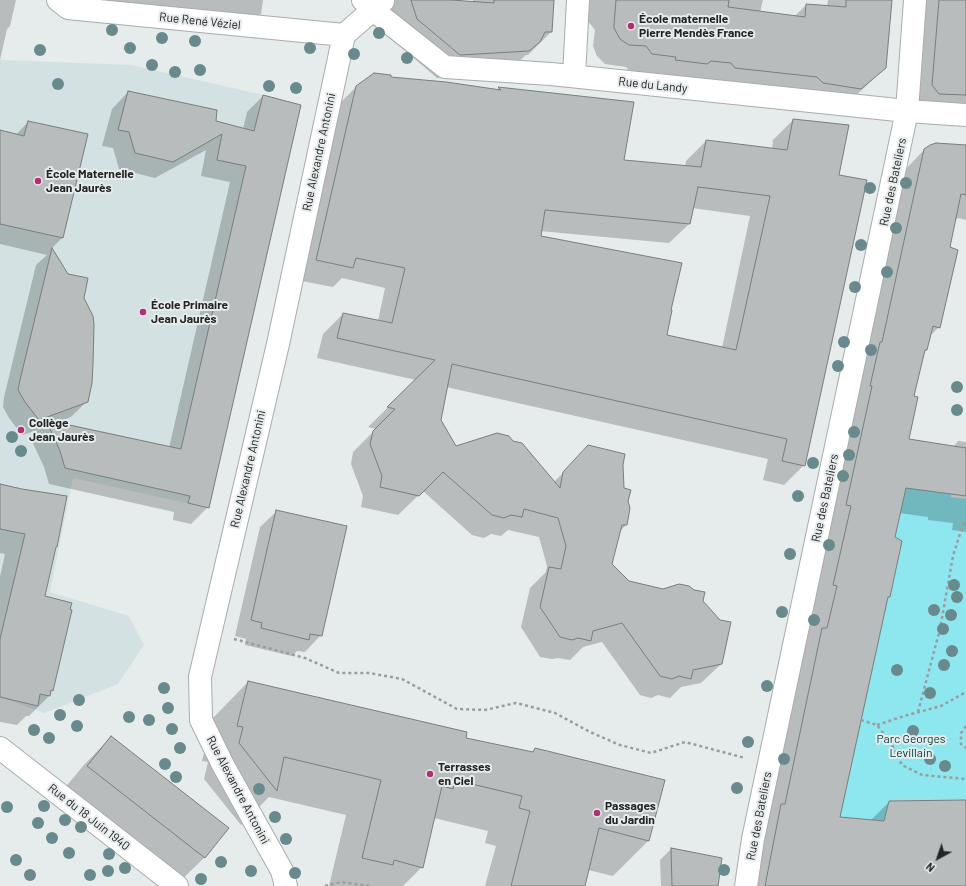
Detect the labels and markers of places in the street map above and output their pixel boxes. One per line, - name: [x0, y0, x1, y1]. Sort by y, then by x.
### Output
- place label: École maternelle Pierre Mendès France: [639, 12, 754, 40]
- marker: École maternelle Pierre Mendès France: [626, 21, 636, 31]
- place label: École Maternelle Jean Jaurès: [46, 167, 134, 195]
- marker: École Maternelle Jean Jaurès: [33, 176, 43, 186]
- place label: École Primaire Jean Jaurès: [151, 298, 228, 326]
- marker: École Primaire Jean Jaurès: [138, 307, 148, 317]
- place label: Collège Jean Jaurès: [29, 416, 95, 444]
- marker: Collège Jean Jaurès: [16, 425, 26, 435]
- place label: Terrasses en Ciel: [438, 760, 490, 788]
- marker: Terrasses en Ciel: [425, 769, 435, 779]
- place label: Passages du Jardin: [605, 799, 656, 827]
- marker: Passages du Jardin: [592, 808, 602, 818]

